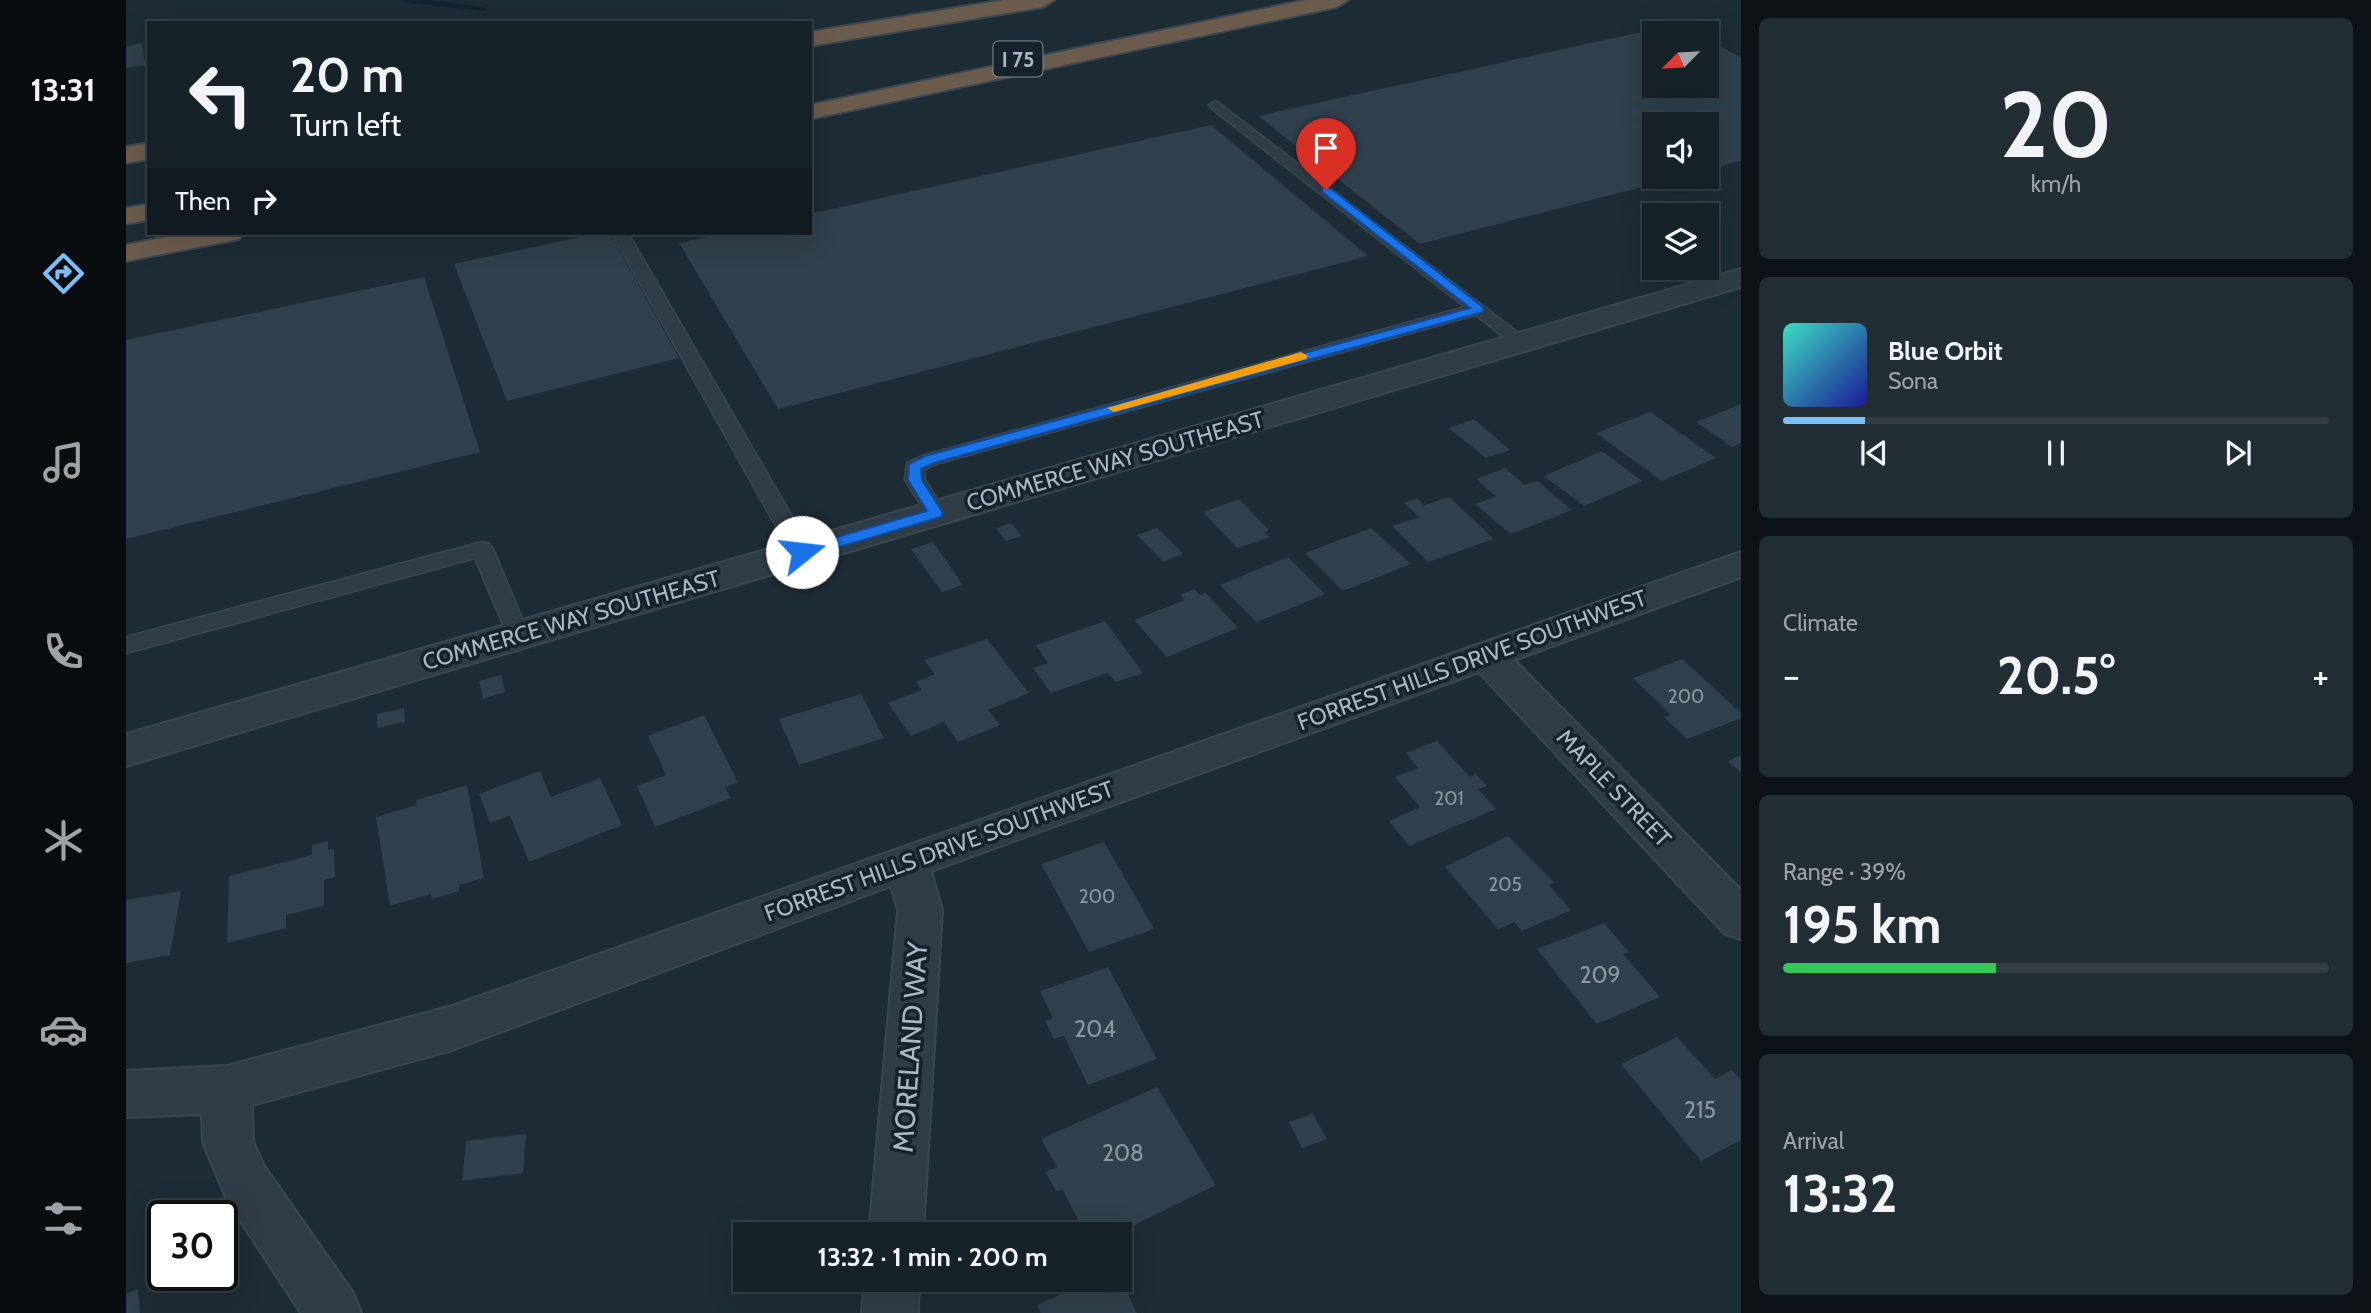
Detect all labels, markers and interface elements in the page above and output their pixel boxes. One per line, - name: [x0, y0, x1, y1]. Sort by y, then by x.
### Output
- north arrow: [1642, 21, 1718, 98]
- map controls: [1642, 21, 1719, 280]
- road number: I 75: [994, 42, 1043, 76]
- text: 20 m: [290, 45, 404, 104]
- icon: left: [175, 49, 266, 140]
- text: 20: [2000, 69, 2112, 180]
- text: 13:31: [30, 70, 96, 109]
- text: Turn left: [290, 105, 401, 144]
- button: sound: [1642, 112, 1719, 189]
- pin: [1296, 118, 1356, 190]
- icon: arrive: [1307, 129, 1345, 167]
- text: km/h: [2031, 170, 2081, 198]
- icon: right: [245, 182, 283, 220]
- text: Then: [175, 185, 231, 217]
- button: layers: [1642, 203, 1719, 280]
- icon: directions: [39, 249, 88, 298]
- text: Blue Orbit: [1888, 335, 2003, 367]
- text: Sona: [1888, 367, 1938, 395]
- street label: COMMERCE WAY SOUTHEAST: [963, 405, 1267, 517]
- icon: previous: [1855, 434, 1893, 472]
- icon: pause: [2037, 434, 2075, 472]
- icon: next: [2219, 434, 2257, 472]
- icon: music: [39, 438, 88, 487]
- position arrow: [765, 515, 839, 589]
- street label: COMMERCE WAY SOUTHEAST: [419, 564, 723, 676]
- street label: FORREST HILLS DRIVE SOUTHWEST: [1294, 584, 1650, 736]
- text: Climate: [1783, 609, 1858, 637]
- icon: phone: [39, 627, 88, 676]
- text: 20.5°: [1997, 644, 2115, 707]
- text: −: [1783, 652, 1800, 699]
- text: +: [2312, 652, 2329, 699]
- house number: 200: [1668, 685, 1704, 708]
- street label: MAPLE STREET: [1551, 723, 1677, 853]
- street label: FORREST HILLS DRIVE SOUTHWEST: [761, 775, 1117, 927]
- house number: 201: [1434, 787, 1464, 810]
- icon: climate: [39, 816, 88, 865]
- text: Range · 39%: [1783, 858, 1906, 886]
- house number: 205: [1488, 873, 1522, 896]
- house number: 200: [1079, 885, 1115, 908]
- text: 195 km: [1783, 893, 1941, 956]
- street label: MORELAND WAY: [886, 939, 934, 1153]
- house number: 209: [1579, 961, 1621, 989]
- icon: car: [39, 1005, 88, 1054]
- house number: 204: [1074, 1015, 1116, 1043]
- house number: 215: [1684, 1096, 1716, 1124]
- text: Arrival: [1783, 1127, 1844, 1155]
- house number: 208: [1102, 1139, 1144, 1167]
- text: 13:32: [1783, 1162, 1897, 1225]
- icon: filters: [39, 1194, 88, 1243]
- speed limit sign: 30: [147, 1200, 238, 1291]
- text: 13:32 · 1 min · 200 m: [817, 1241, 1048, 1273]

